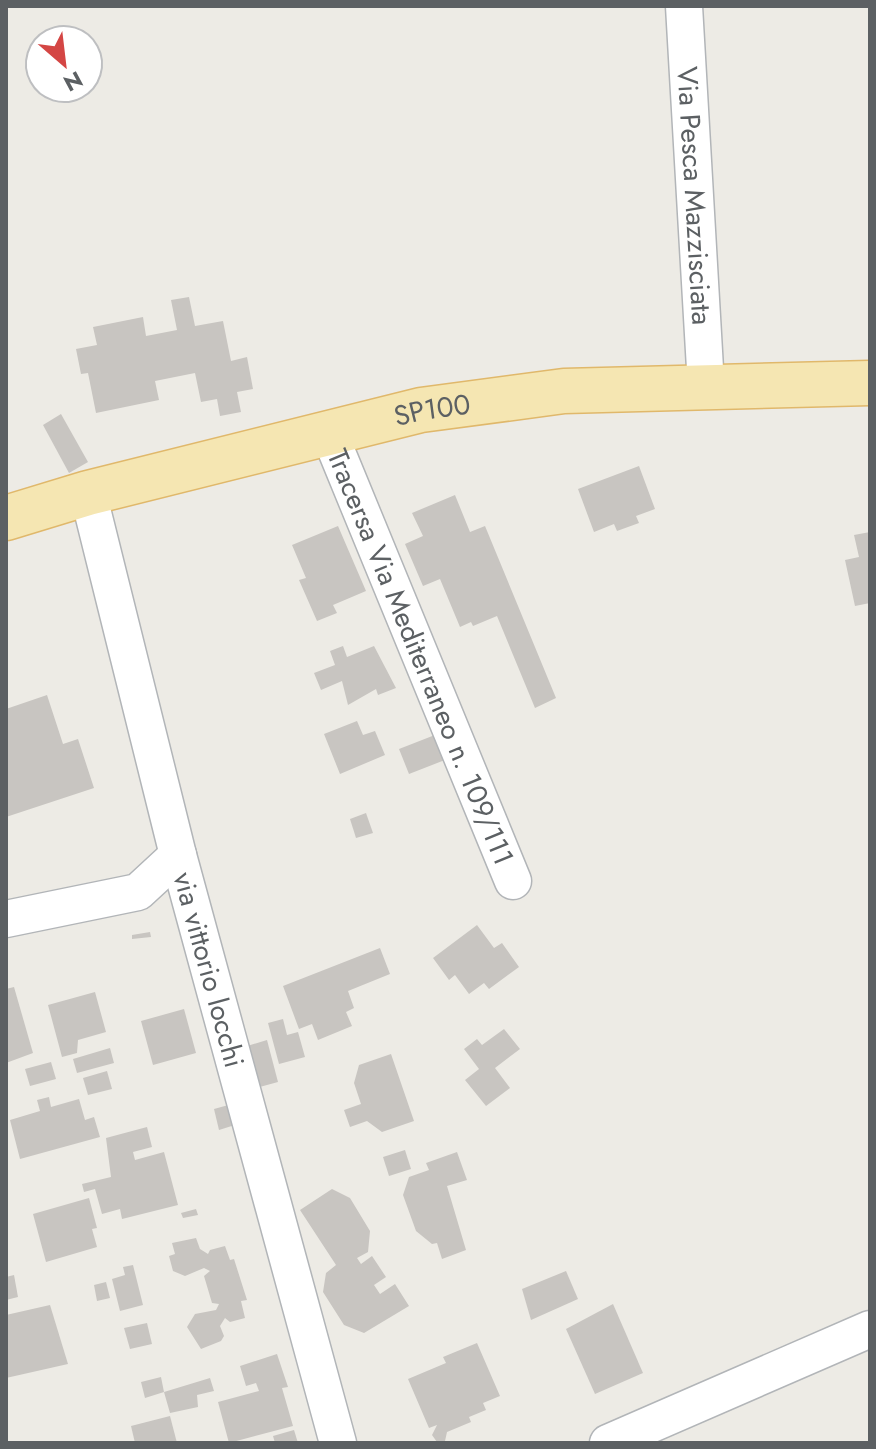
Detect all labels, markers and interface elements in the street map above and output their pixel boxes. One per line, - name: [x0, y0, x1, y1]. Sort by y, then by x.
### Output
- north arrow: [24, 24, 104, 104]
- text: N: [58, 63, 89, 100]
- street label: Via Pesca Mazzisciata: [667, 65, 723, 326]
- street label: SP100: [389, 383, 473, 437]
- street label: Tracersa Via Mediterraneo n. 109/111: [317, 443, 525, 871]
- street label: via vittorio locchi: [163, 867, 255, 1072]

